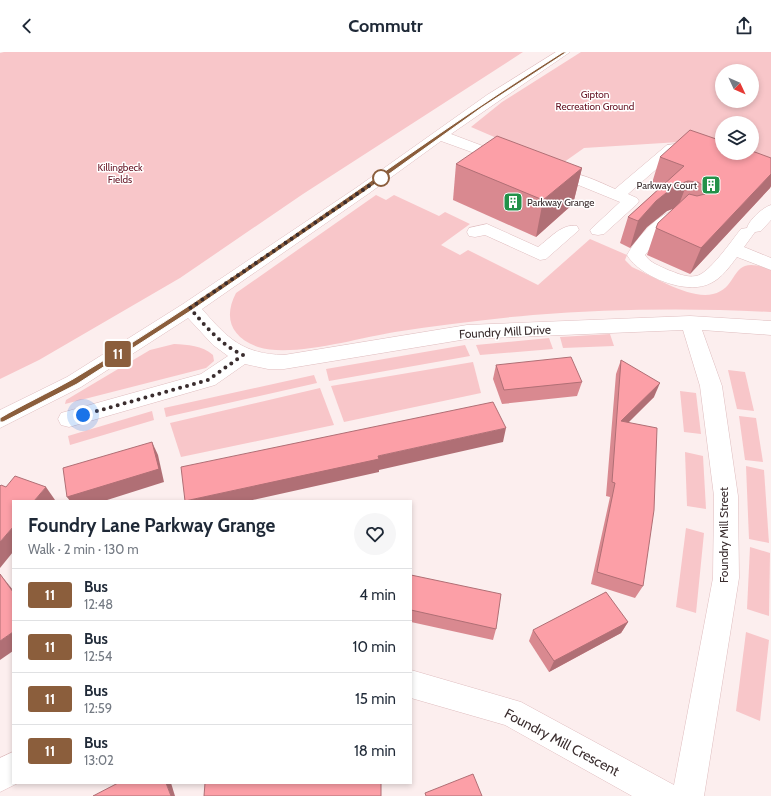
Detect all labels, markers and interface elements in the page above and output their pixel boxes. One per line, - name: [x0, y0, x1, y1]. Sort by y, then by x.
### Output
- icon: back: [16, 15, 38, 37]
- text: Commutr: [348, 15, 423, 37]
- icon: share: [733, 15, 755, 37]
- north arrow: [715, 64, 759, 108]
- map controls: [715, 64, 759, 160]
- park label: Gipton Recreation Ground: [556, 88, 634, 113]
- button: layers: [715, 116, 759, 160]
- park label: Killingbeck Fields: [97, 161, 143, 186]
- unlabelled marker: [372, 169, 390, 187]
- building icon: Parkway Court: [700, 174, 722, 196]
- place label: Parkway Court: [637, 179, 698, 192]
- building icon: Parkway Grange: [502, 191, 524, 213]
- place label: Parkway Grange: [527, 196, 594, 209]
- street label: Foundry Mill Drive: [459, 322, 551, 341]
- line badge: 11: [100, 341, 136, 367]
- text: 11: [113, 345, 123, 363]
- your location: [73, 405, 93, 425]
- street label: Foundry Mill Street: [716, 487, 731, 583]
- button: heart: [354, 513, 396, 555]
- text: Foundry Lane Parkway Grange: [28, 514, 275, 537]
- text: Walk · 2 min · 130 m: [28, 541, 139, 557]
- text: Bus: [84, 578, 108, 596]
- text: 11: [45, 586, 55, 604]
- text: 4 min: [359, 586, 396, 604]
- text: 12:48: [84, 596, 113, 612]
- text: Bus: [84, 630, 108, 648]
- text: 11: [45, 638, 55, 656]
- text: 10 min: [353, 638, 396, 656]
- text: 12:54: [84, 648, 112, 664]
- text: Bus: [84, 682, 108, 700]
- text: 11: [45, 690, 55, 708]
- text: 15 min: [355, 690, 396, 708]
- text: 12:59: [84, 700, 112, 716]
- street label: Foundry Mill Crescent: [501, 704, 623, 780]
- text: Bus: [84, 734, 108, 752]
- text: 11: [45, 742, 55, 760]
- text: 18 min: [354, 742, 396, 760]
- text: 13:02: [84, 752, 114, 768]

